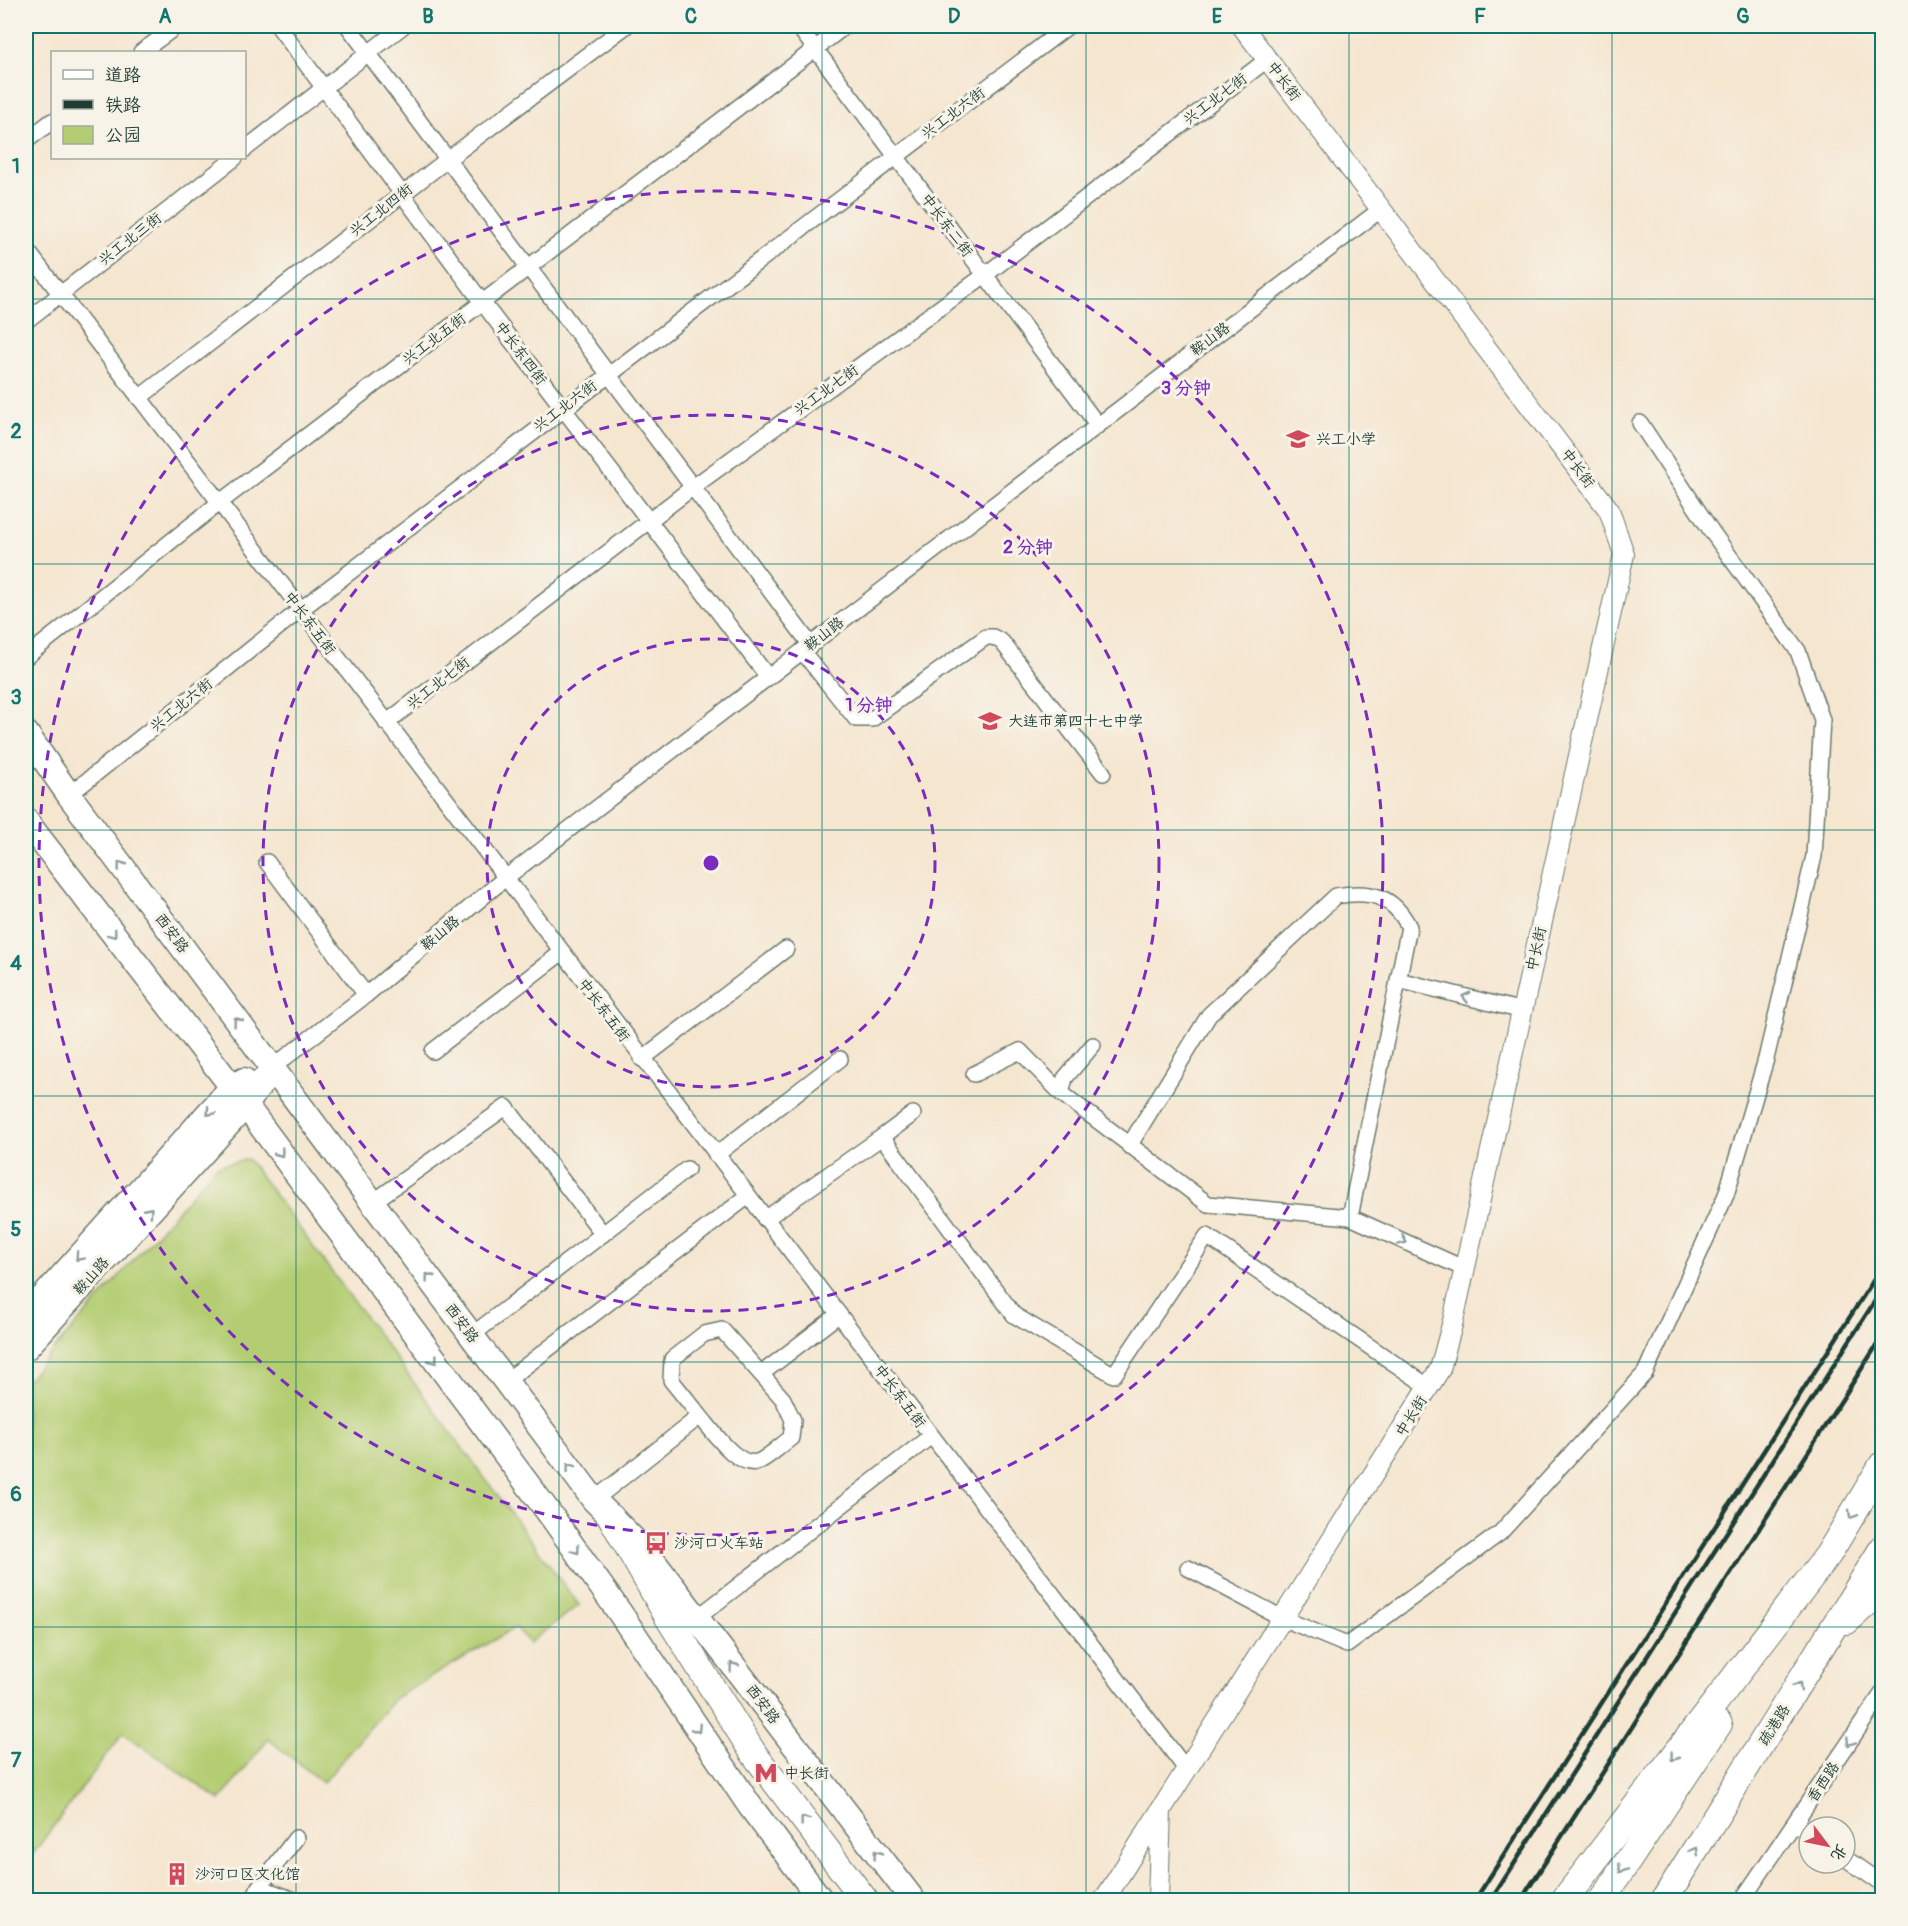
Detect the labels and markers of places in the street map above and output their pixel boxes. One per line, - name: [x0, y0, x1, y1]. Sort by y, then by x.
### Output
- school or university icon: 兴工小学: [1285, 426, 1311, 452]
- place label: 兴工小学: [1316, 430, 1376, 449]
- school or university icon: 大连市第四十七中学: [977, 708, 1003, 734]
- place label: 大连市第四十七中学: [1008, 712, 1143, 731]
- centre of rings: [701, 853, 721, 873]
- bus stop icon: 沙河口火车站: [643, 1530, 669, 1556]
- place label: 沙河口火车站: [674, 1534, 764, 1553]
- metro station icon: 中长街: [753, 1760, 779, 1786]
- place label: 中长街: [784, 1764, 829, 1783]
- building icon: 沙河口区文化馆: [164, 1861, 190, 1887]
- place label: 沙河口区文化馆: [195, 1865, 300, 1884]

